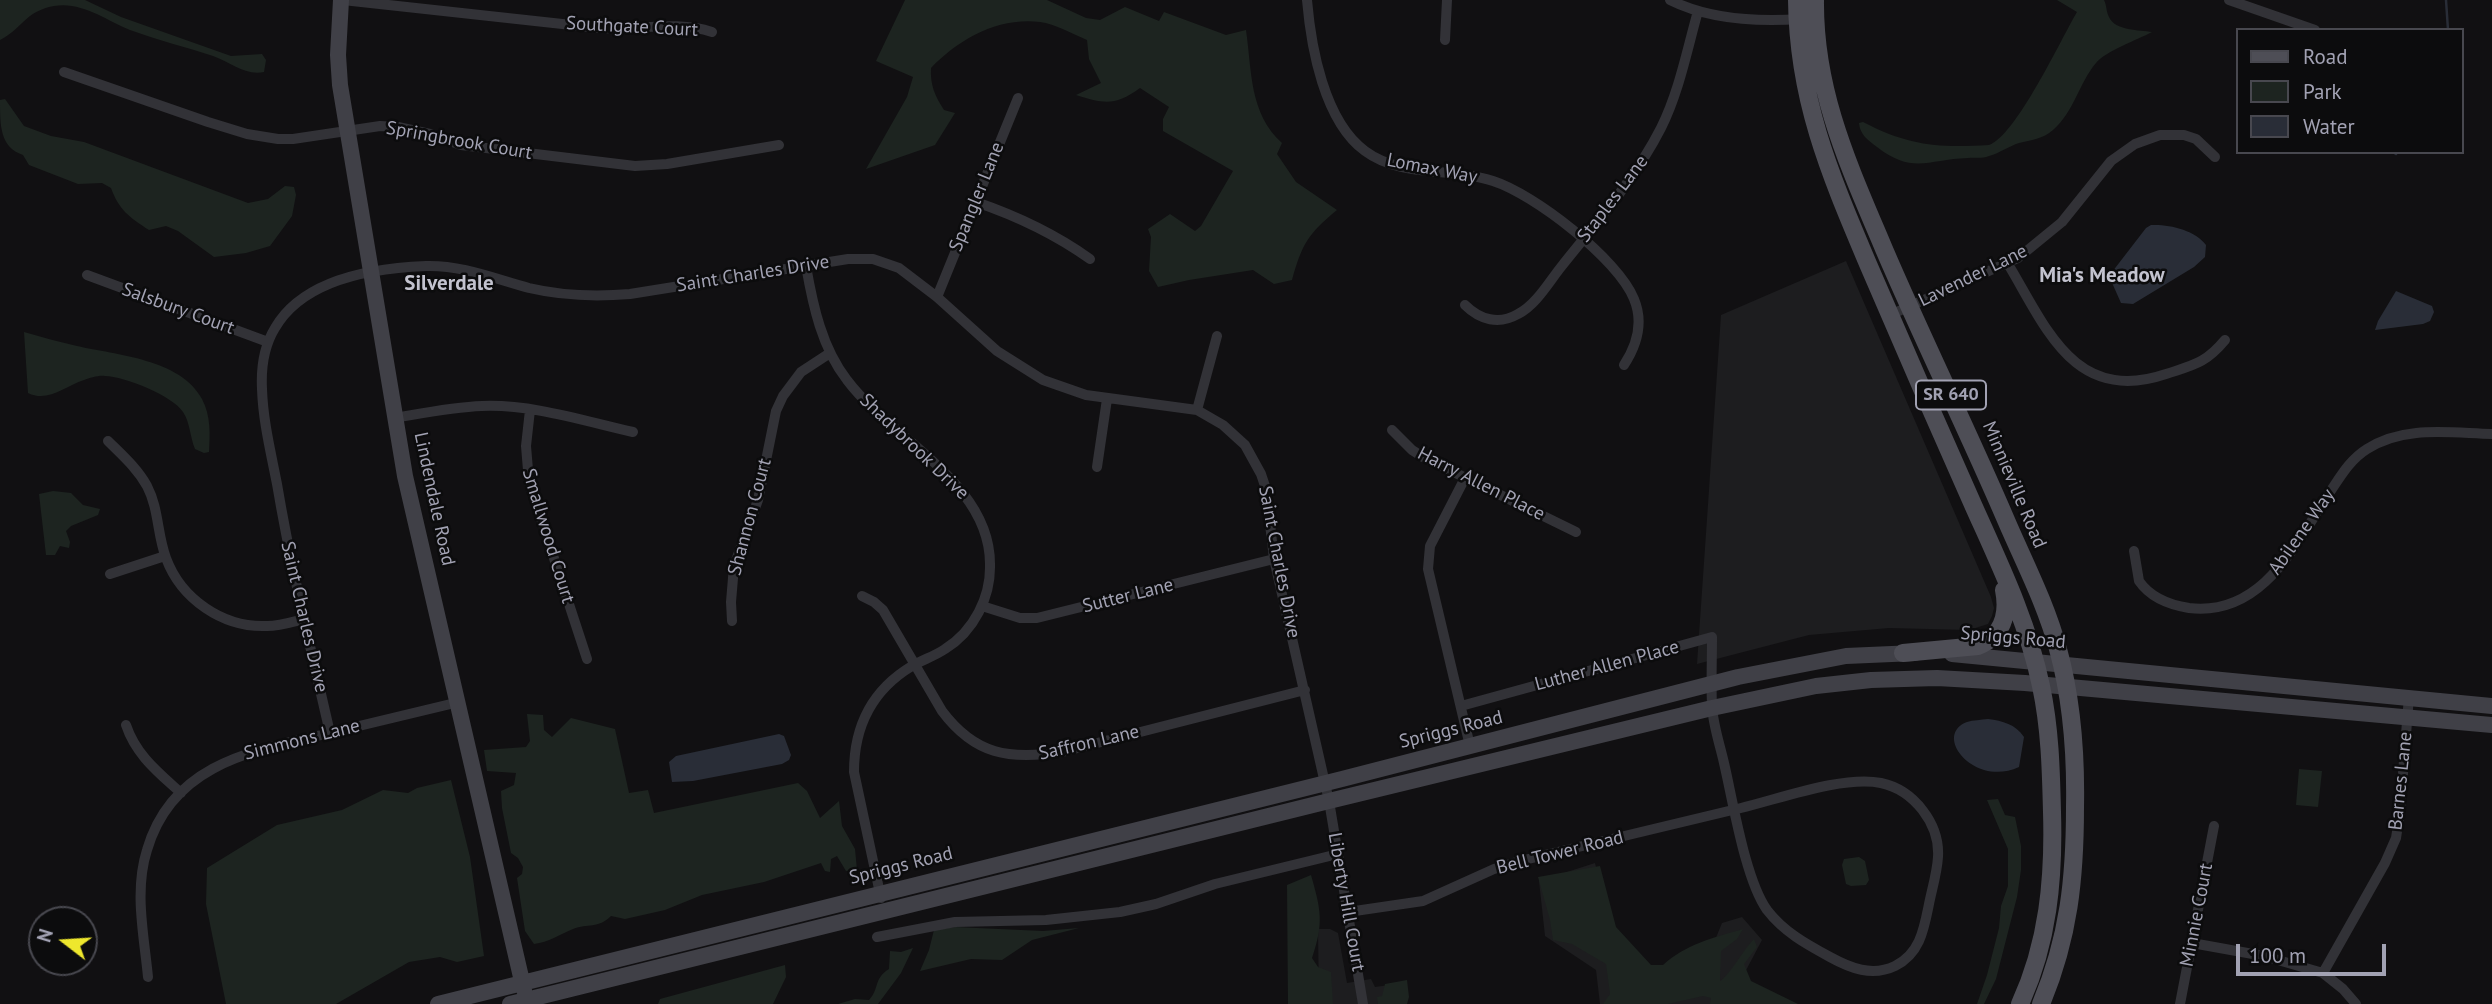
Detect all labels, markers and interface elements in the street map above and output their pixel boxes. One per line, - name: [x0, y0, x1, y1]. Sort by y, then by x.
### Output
- street label: Southgate Court: [565, 12, 699, 42]
- legend: [2236, 28, 2464, 154]
- text: Road: [2303, 43, 2347, 70]
- text: Park: [2303, 78, 2342, 105]
- text: Water: [2303, 113, 2355, 140]
- street label: Springbrook Court: [384, 117, 534, 165]
- street label: Spangler Lane: [945, 139, 1009, 255]
- street label: Lomax Way: [1385, 149, 1479, 189]
- street label: Staples Lane: [1573, 151, 1653, 247]
- street label: Lavender Lane: [1915, 240, 2031, 312]
- street label: Saint Charles Drive: [675, 251, 831, 297]
- district label: Mia's Meadow: [2039, 263, 2165, 289]
- district label: Silverdale: [404, 271, 494, 297]
- street label: Salsbury Court: [119, 278, 237, 340]
- road number: SR 640: [1916, 380, 1986, 410]
- street label: Shadybrook Drive: [855, 389, 973, 505]
- street label: Minnieville Road: [1977, 418, 2051, 552]
- street label: Lindendale Road: [409, 430, 459, 568]
- street label: Harry Allen Place: [1414, 442, 1548, 526]
- street label: Shannon Court: [723, 456, 777, 578]
- street label: Smallwood Court: [517, 466, 579, 606]
- street label: Saint Charles Drive: [1253, 484, 1305, 640]
- street label: Abilene Way: [2264, 484, 2340, 580]
- street label: Saint Charles Drive: [276, 539, 332, 695]
- street label: Sutter Lane: [1080, 574, 1176, 618]
- street label: Spriggs Road: [1959, 622, 2067, 654]
- street label: Luther Allen Place: [1532, 636, 1682, 696]
- street label: Spriggs Road: [1397, 706, 1505, 754]
- street label: Simmons Lane: [242, 715, 362, 765]
- street label: Saffron Lane: [1036, 720, 1142, 766]
- street label: Barnes Lane: [2384, 731, 2418, 831]
- street label: Bell Tower Road: [1494, 826, 1626, 880]
- street label: Liberty Hill Court: [1323, 831, 1369, 973]
- street label: Spriggs Road: [847, 842, 955, 890]
- street label: Minnie Court: [2176, 861, 2218, 969]
- north arrow: [28, 906, 98, 976]
- text: N: [32, 926, 58, 945]
- scale bar: [2240, 930, 2390, 974]
- text: 100 m: [2249, 942, 2306, 969]

